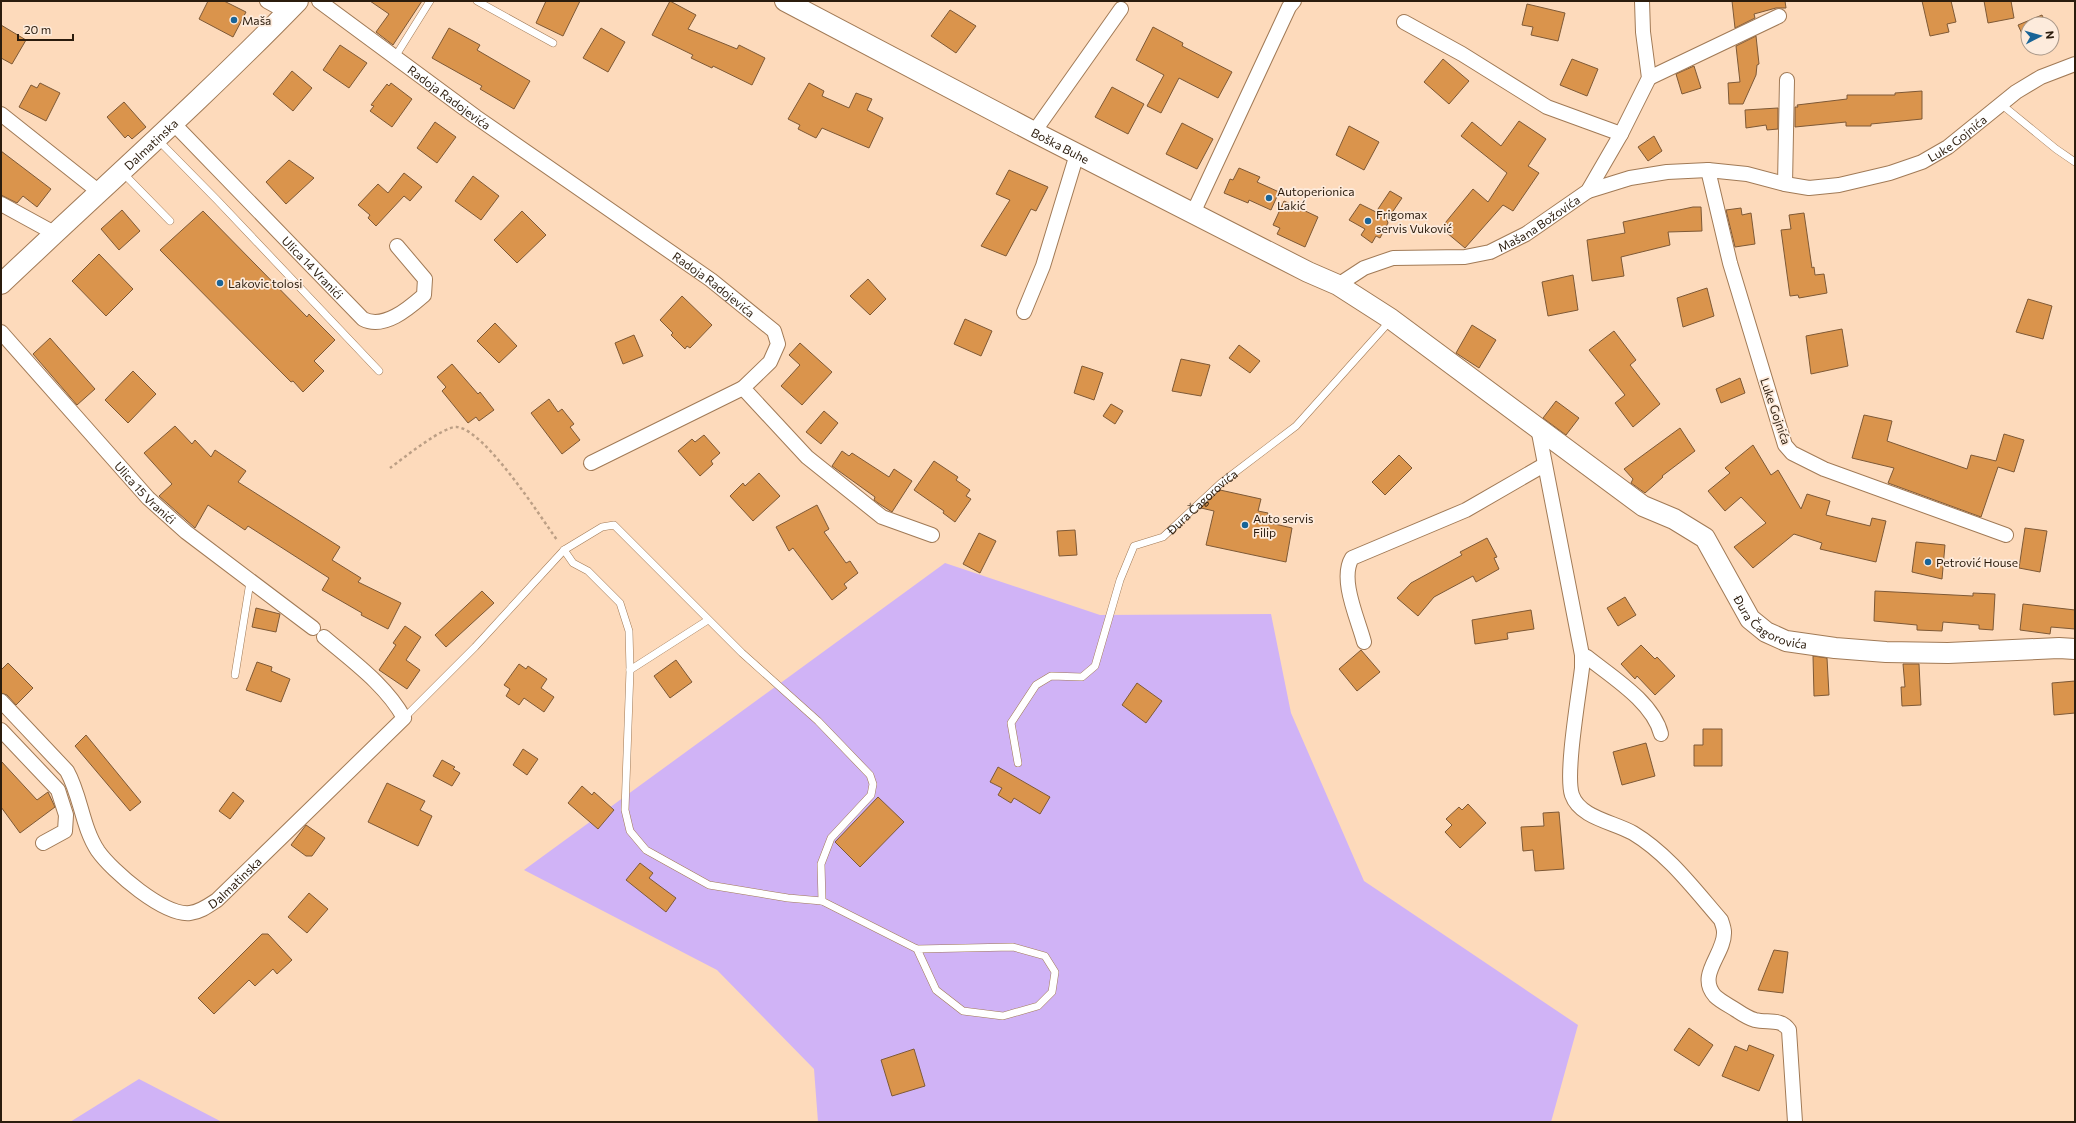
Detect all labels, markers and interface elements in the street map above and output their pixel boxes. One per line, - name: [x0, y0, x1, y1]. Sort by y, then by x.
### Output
- place label: Maša: [242, 13, 271, 27]
- marker: Maša: [229, 15, 239, 25]
- scale bar: [18, 16, 73, 42]
- north arrow: [2020, 16, 2060, 56]
- text: 20 m: [24, 22, 51, 36]
- text: N: [2044, 30, 2057, 40]
- street label: Radoja Radojevića: [405, 62, 493, 132]
- street label: Luke Gojnića: [1925, 112, 1989, 164]
- street label: Dalmatinska: [121, 116, 181, 172]
- street label: Boška Buhe: [1029, 125, 1092, 166]
- place label: Autoperionica Lakić: [1277, 184, 1355, 212]
- street label: Mašana Božovića: [1496, 192, 1582, 254]
- marker: Autoperionica Lakić: [1264, 193, 1274, 203]
- place label: Frigomax servis Vuković: [1376, 207, 1452, 235]
- marker: Frigomax servis Vuković: [1363, 216, 1373, 226]
- street label: Ulica 14 Vranići: [279, 233, 346, 302]
- street label: Radoja Radojevića: [670, 249, 758, 320]
- place label: Lakovic tolosi: [228, 276, 302, 290]
- marker: Lakovic tolosi: [215, 278, 225, 288]
- street label: Luke Gojnića: [1758, 376, 1794, 446]
- street label: Ulica 15 Vranići: [112, 459, 179, 527]
- street label: Đura Čagorovića: [1163, 466, 1240, 538]
- place label: Auto servis Filip: [1253, 511, 1313, 539]
- marker: Auto servis Filip: [1240, 520, 1250, 530]
- place label: Petrović House: [1936, 555, 2018, 569]
- marker: Petrović House: [1923, 557, 1933, 567]
- street label: Đura Čagorovića: [1731, 592, 1808, 651]
- street label: Dalmatinska: [205, 854, 264, 911]

